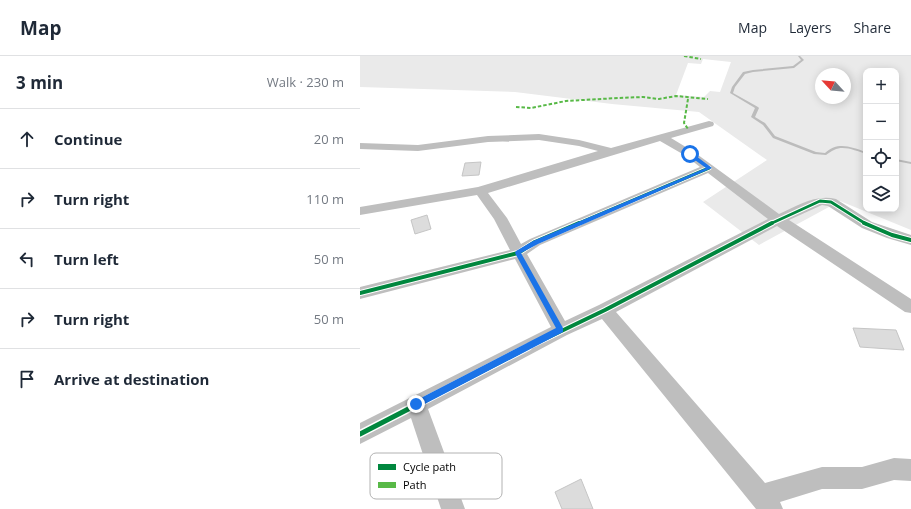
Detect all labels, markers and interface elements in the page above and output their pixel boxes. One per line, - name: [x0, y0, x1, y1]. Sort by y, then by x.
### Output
- text: Map: [20, 15, 61, 41]
- text: Map: [738, 18, 767, 37]
- text: Layers: [789, 18, 831, 37]
- text: Share: [853, 18, 891, 37]
- north arrow: [815, 68, 851, 104]
- map controls: [863, 68, 899, 212]
- button: +: [863, 68, 899, 104]
- text: 3 min: [16, 71, 63, 94]
- text: Walk · 230 m: [267, 73, 344, 91]
- button: −: [863, 104, 899, 140]
- icon: ahead: [16, 128, 38, 150]
- text: Continue: [54, 129, 122, 149]
- text: 20 m: [314, 130, 344, 148]
- button: locate: [863, 140, 899, 176]
- route start: [681, 145, 699, 163]
- button: layers: [863, 176, 899, 212]
- icon: right: [16, 188, 38, 210]
- text: Turn right: [54, 189, 129, 209]
- text: 110 m: [306, 190, 344, 208]
- icon: left: [16, 248, 38, 270]
- text: Turn left: [54, 249, 119, 269]
- text: 50 m: [314, 250, 344, 268]
- icon: right: [16, 308, 38, 330]
- text: Turn right: [54, 309, 129, 329]
- text: 50 m: [314, 310, 344, 328]
- icon: arrive: [16, 368, 38, 390]
- text: Arrive at destination: [54, 369, 209, 389]
- route end: [407, 395, 425, 413]
- legend: [370, 453, 502, 499]
- text: Cycle path: [403, 459, 456, 474]
- text: Path: [403, 477, 426, 492]

